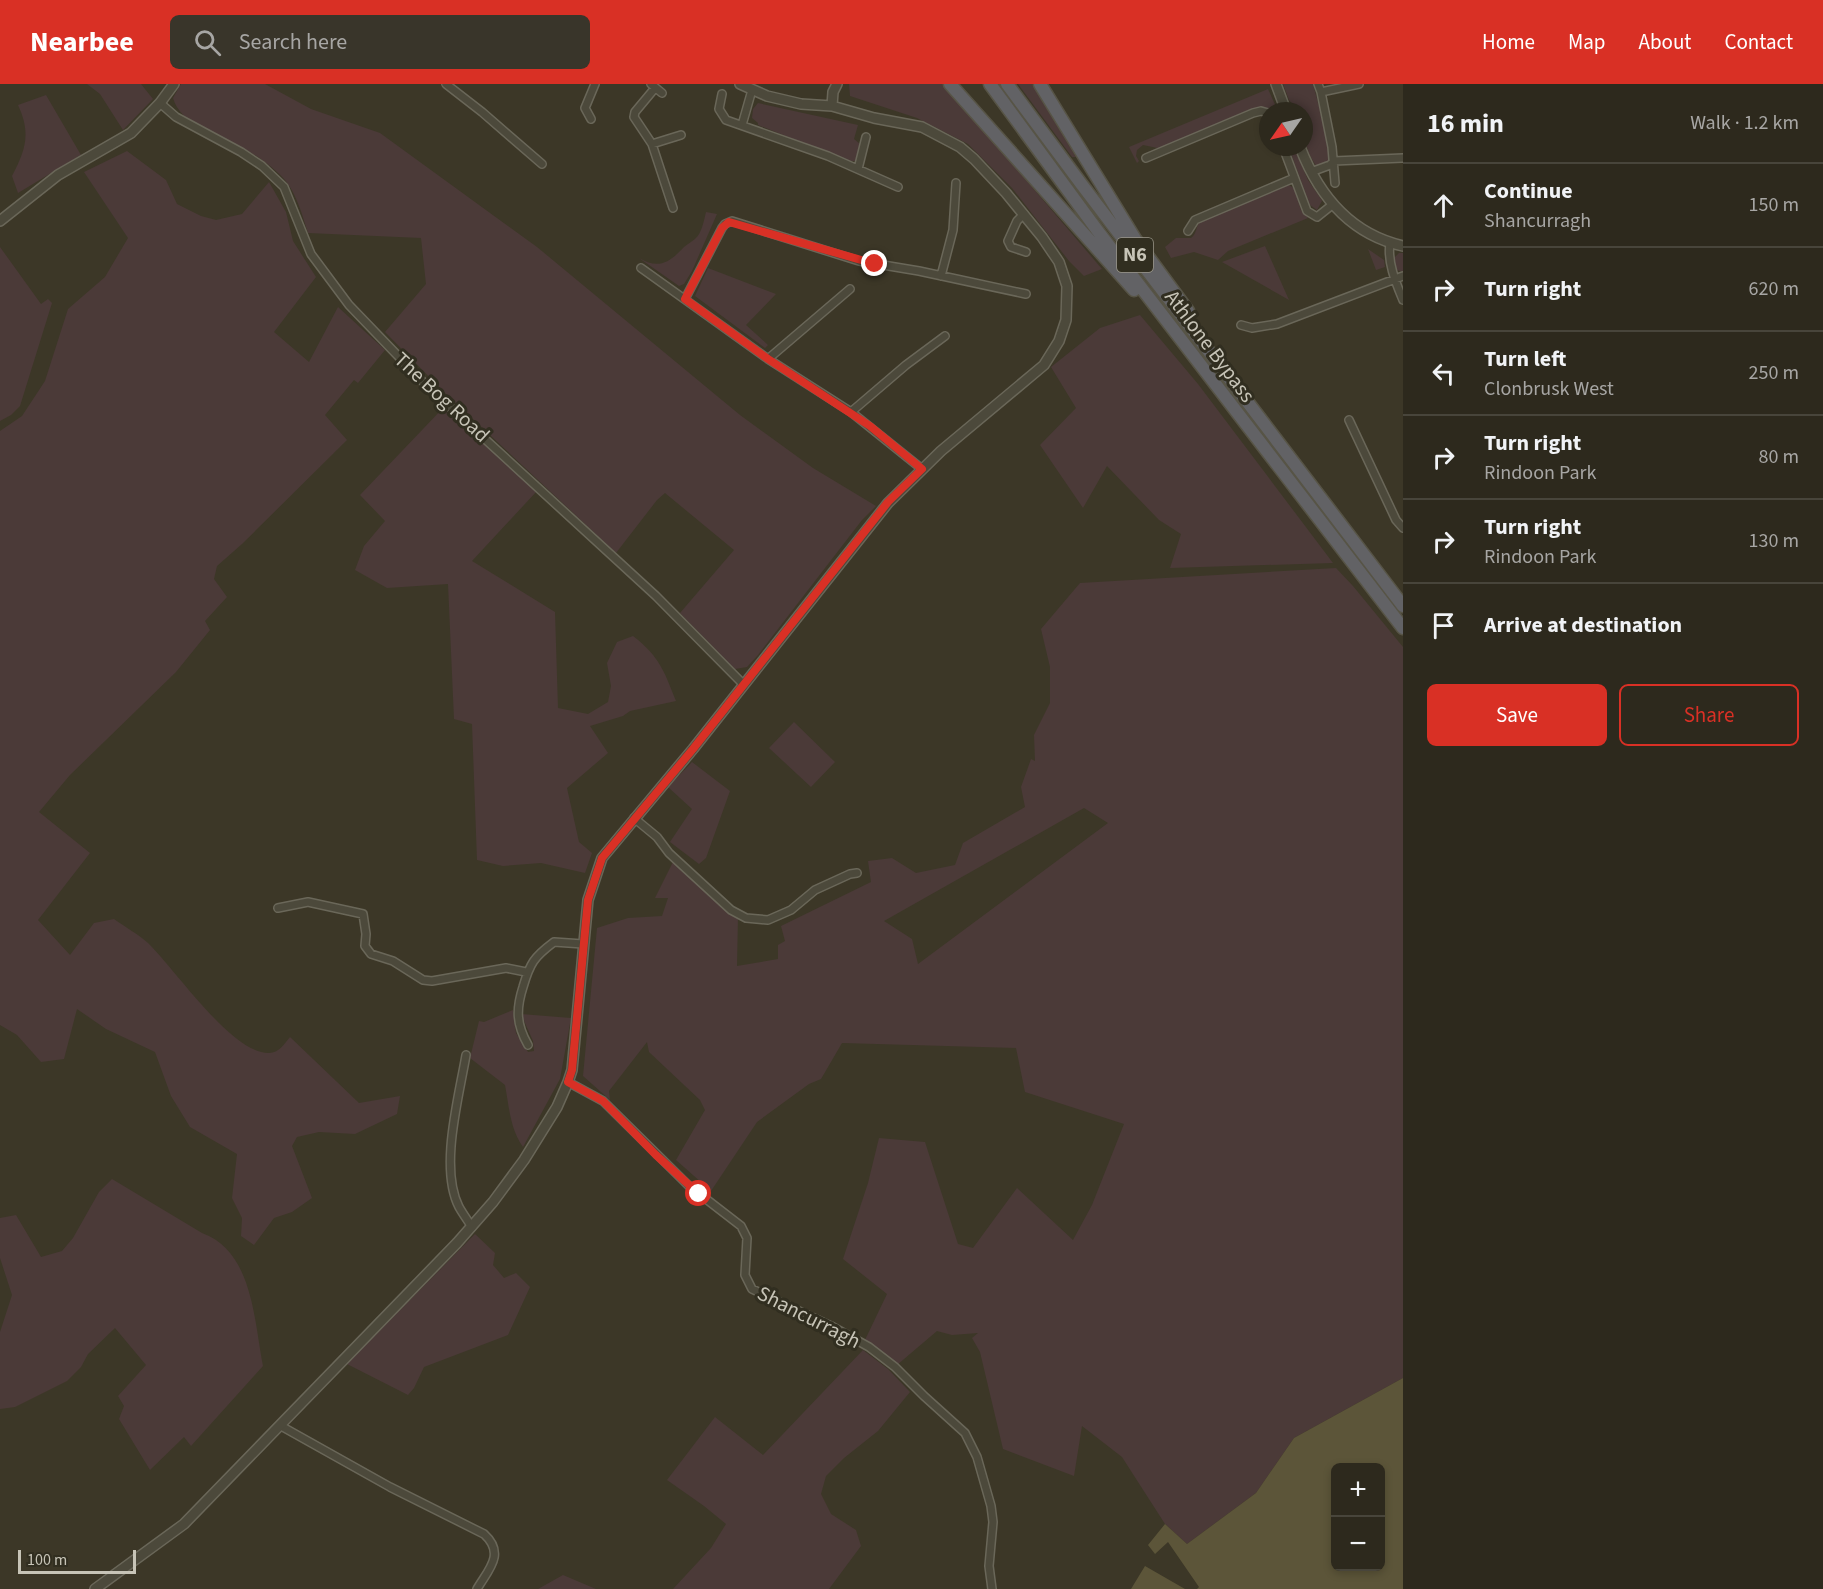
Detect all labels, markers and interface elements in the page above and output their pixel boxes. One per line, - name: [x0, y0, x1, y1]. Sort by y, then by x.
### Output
- search box: [170, 15, 590, 69]
- text: Nearbee: [30, 22, 134, 62]
- icon: search: [191, 26, 224, 59]
- text: Search here: [239, 26, 347, 58]
- text: Home: [1482, 27, 1535, 57]
- text: Map: [1568, 27, 1606, 57]
- text: About: [1639, 27, 1691, 57]
- text: Contact: [1724, 27, 1793, 57]
- north arrow: [1259, 102, 1313, 156]
- text: 16 min: [1427, 105, 1504, 142]
- text: Walk · 1.2 km: [1690, 109, 1799, 137]
- text: Continue: [1484, 175, 1573, 207]
- icon: ahead: [1427, 189, 1460, 222]
- text: 150 m: [1749, 191, 1799, 219]
- text: Shancurragh: [1484, 207, 1591, 235]
- road number: N6: [1117, 238, 1153, 272]
- route end: [861, 250, 887, 276]
- icon: right: [1427, 273, 1460, 306]
- text: Turn right: [1484, 273, 1581, 305]
- text: 620 m: [1749, 275, 1799, 303]
- street label: Athlone Bypass: [1158, 284, 1262, 409]
- text: Turn left: [1484, 343, 1566, 375]
- street label: The Bog Road: [388, 345, 496, 449]
- icon: left: [1427, 357, 1460, 390]
- text: 250 m: [1749, 359, 1799, 387]
- text: Clonbrusk West: [1484, 375, 1614, 403]
- text: Turn right: [1484, 427, 1581, 459]
- icon: right: [1427, 441, 1460, 474]
- text: 80 m: [1759, 443, 1799, 471]
- text: Rindoon Park: [1484, 459, 1596, 487]
- text: Turn right: [1484, 511, 1581, 543]
- icon: right: [1427, 525, 1460, 558]
- text: 130 m: [1749, 527, 1799, 555]
- text: Rindoon Park: [1484, 543, 1596, 571]
- icon: arrive: [1427, 609, 1460, 642]
- text: Arrive at destination: [1484, 609, 1682, 641]
- button: Save: [1427, 684, 1607, 746]
- button: Share: [1619, 684, 1799, 746]
- route start: [685, 1180, 711, 1206]
- street label: Shancurragh: [752, 1278, 866, 1356]
- map controls: [1331, 1463, 1385, 1571]
- button: +: [1331, 1463, 1385, 1517]
- button: −: [1331, 1517, 1385, 1571]
- scale bar: [18, 1547, 136, 1574]
- text: 100 m: [27, 1549, 67, 1571]

